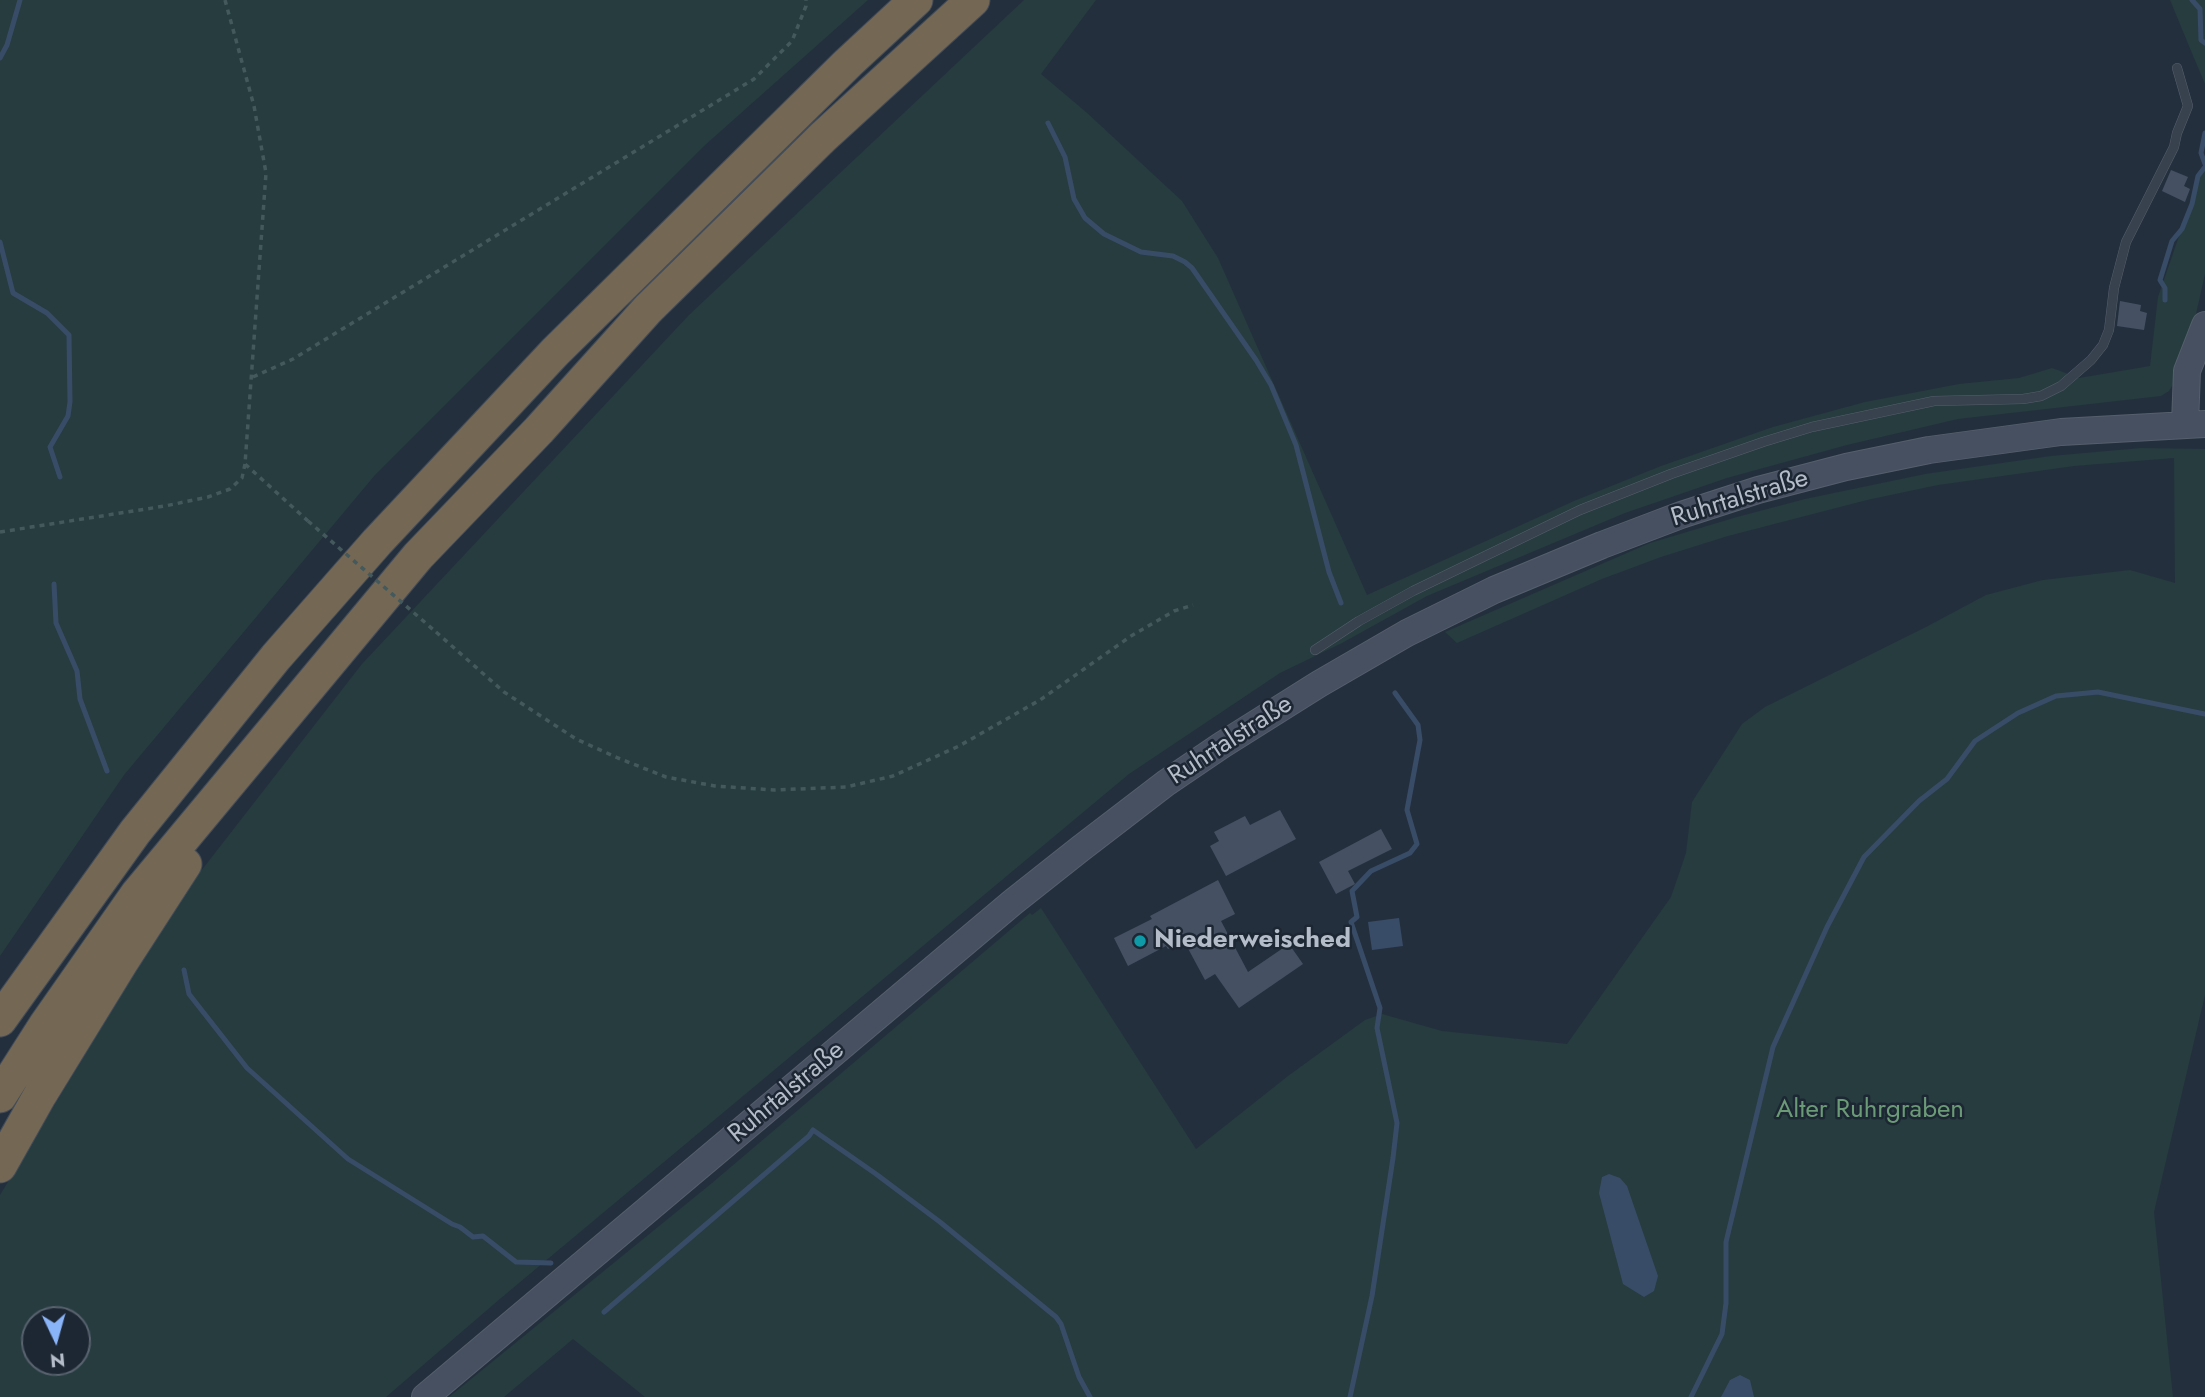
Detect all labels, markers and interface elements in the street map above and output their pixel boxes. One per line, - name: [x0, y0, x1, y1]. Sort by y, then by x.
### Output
- street label: Ruhrtalstraße: [1668, 463, 1812, 535]
- street label: Ruhrtalstraße: [1163, 689, 1299, 793]
- place label: Niederweisched: [1154, 925, 1351, 957]
- marker: Niederweisched: [1132, 933, 1148, 949]
- street label: Ruhrtalstraße: [723, 1035, 851, 1151]
- park label: Alter Ruhrgraben: [1776, 1095, 1964, 1127]
- north arrow: [21, 1306, 91, 1376]
- text: N: [49, 1346, 66, 1375]

